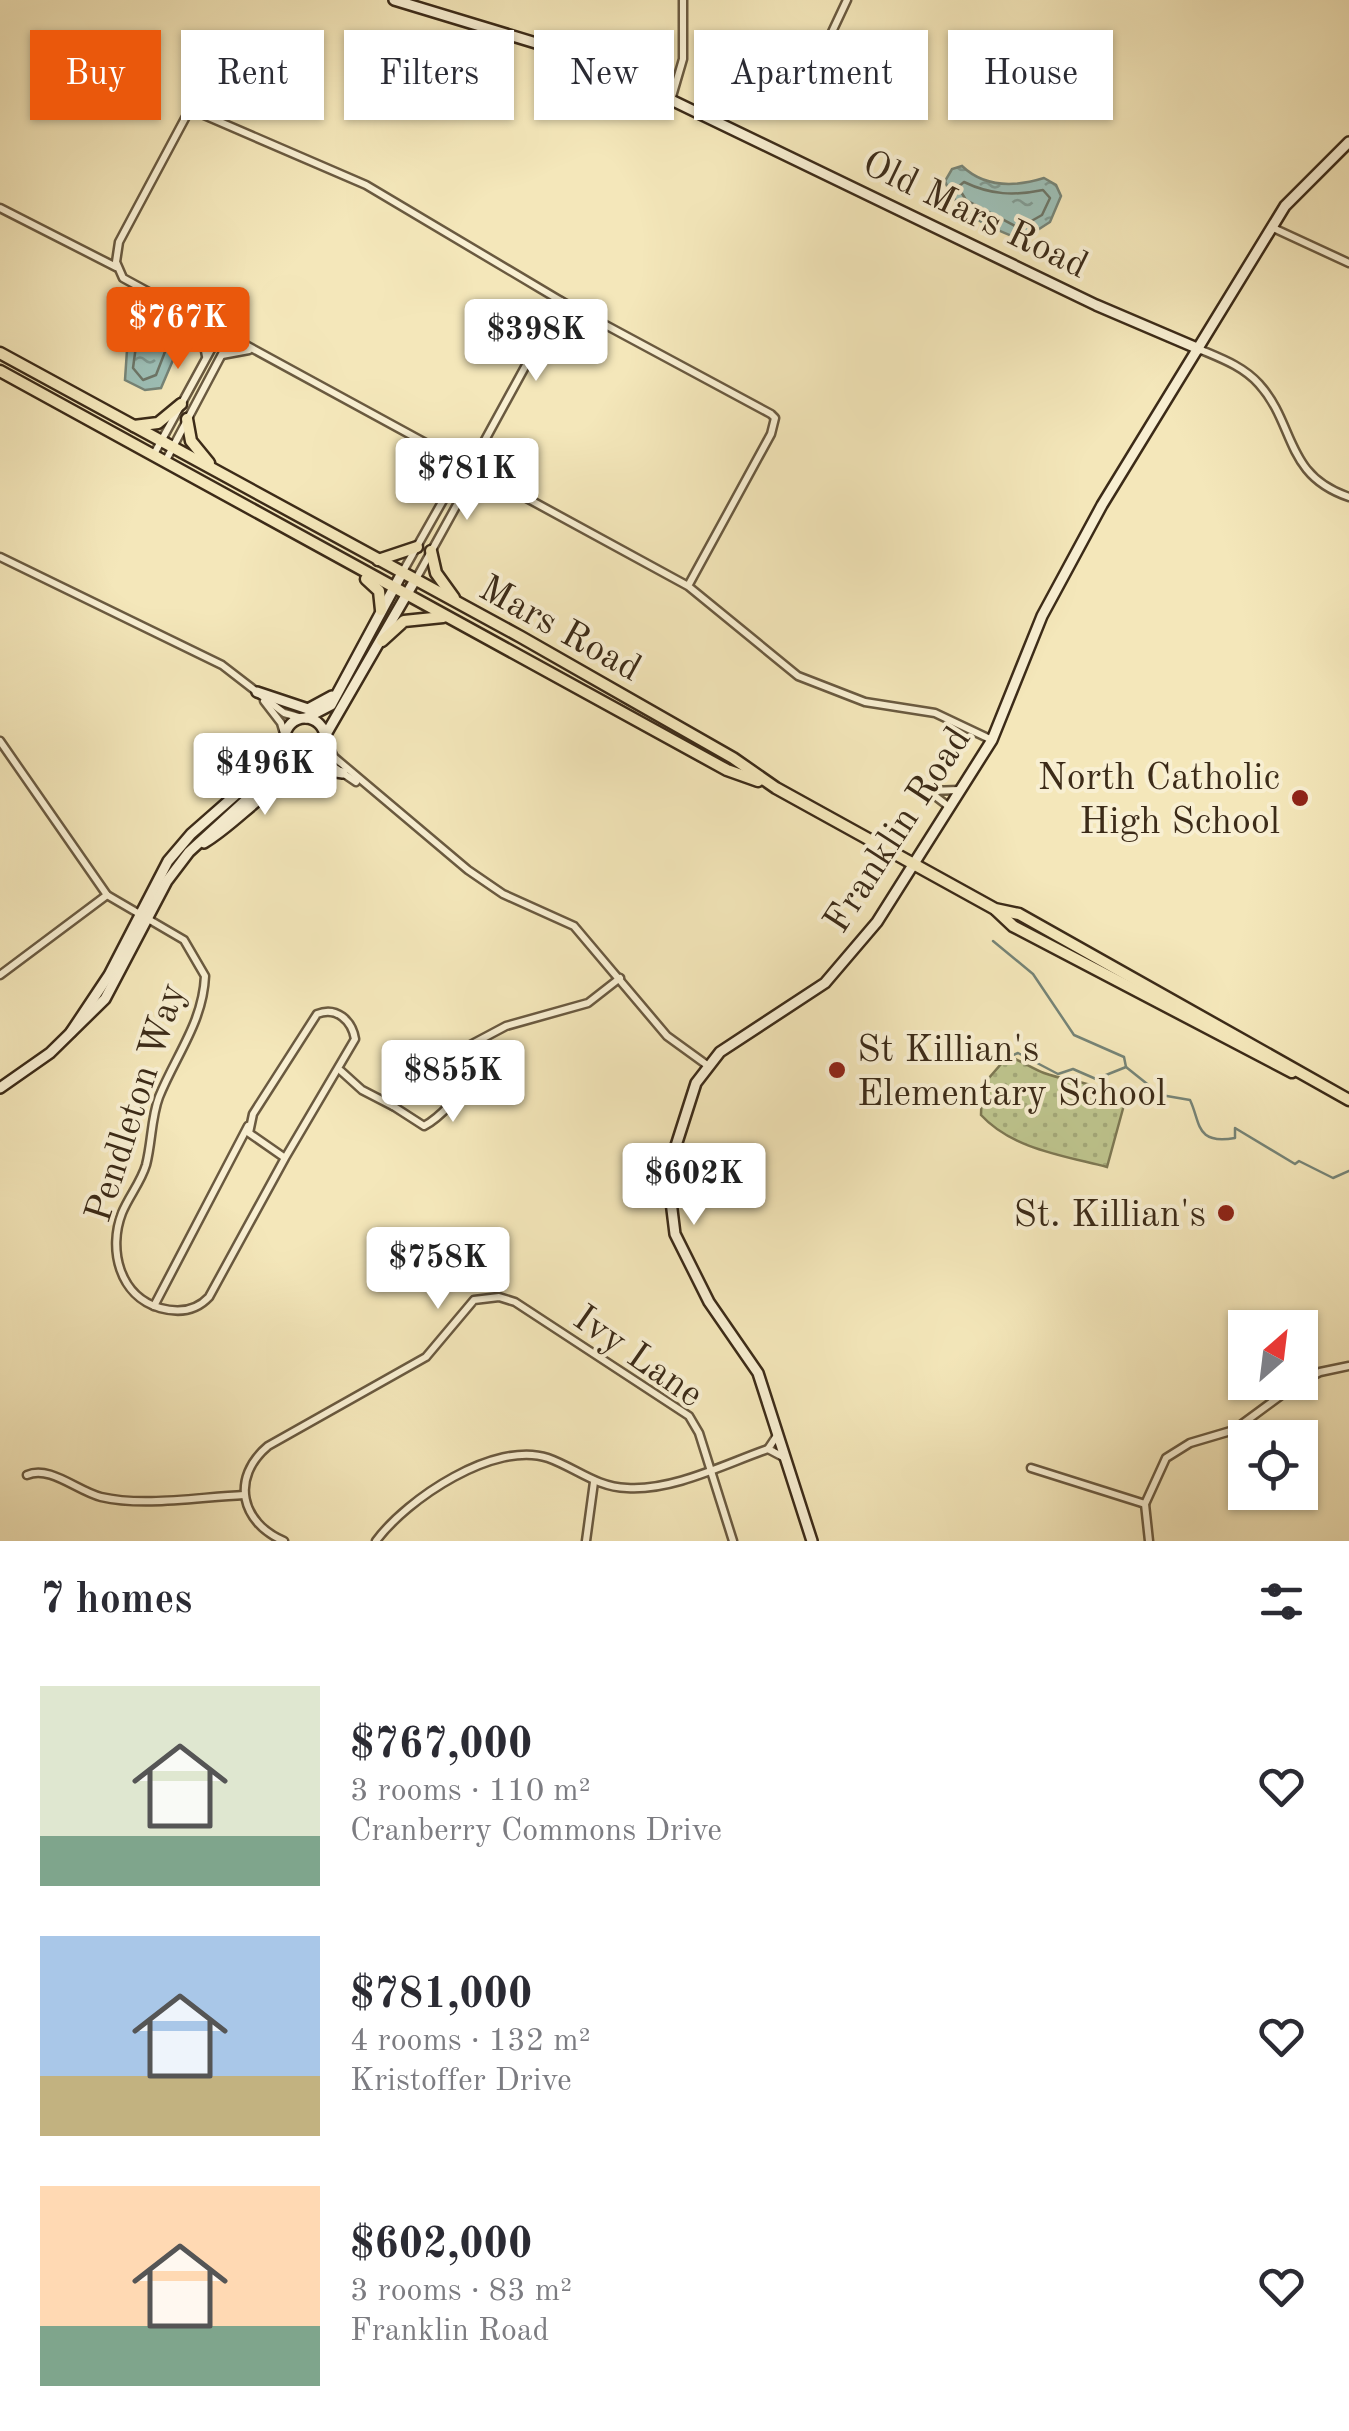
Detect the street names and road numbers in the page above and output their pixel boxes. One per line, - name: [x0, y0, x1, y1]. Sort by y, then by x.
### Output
- street label: Old Mars Road: [856, 145, 1093, 287]
- street label: Mars Road: [472, 570, 647, 689]
- street label: Franklin Road: [818, 721, 979, 940]
- street label: Pendleton Way: [80, 979, 193, 1227]
- street label: Ivy Lane: [566, 1299, 709, 1416]

